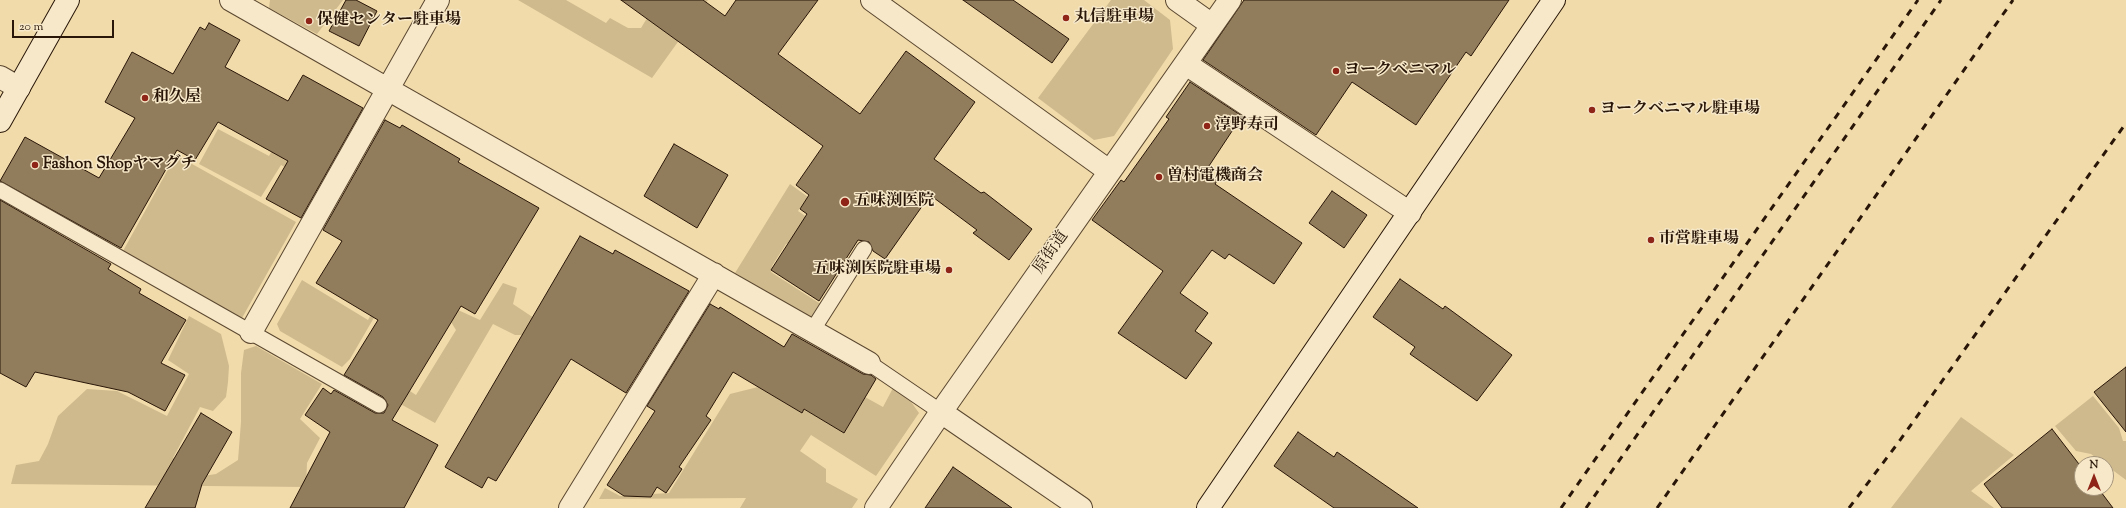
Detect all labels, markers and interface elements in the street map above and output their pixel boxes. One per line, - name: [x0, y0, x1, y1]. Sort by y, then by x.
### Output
- place label: 丸信駐車場: [1074, 8, 1154, 28]
- place label: 保健センター駐車場: [317, 11, 461, 31]
- scale bar: [14, 12, 116, 38]
- marker: 丸信駐車場: [1061, 13, 1071, 23]
- marker: 保健センター駐車場: [304, 16, 314, 26]
- text: 20 m: [19, 18, 43, 36]
- place label: ヨークベニマル: [1344, 61, 1456, 81]
- marker: ヨークベニマル: [1331, 66, 1341, 76]
- place label: 和久屋: [153, 88, 201, 108]
- marker: 和久屋: [140, 93, 150, 103]
- place label: ヨークベニマル駐車場: [1600, 100, 1760, 120]
- marker: ヨークベニマル駐車場: [1587, 105, 1597, 115]
- place label: 淳野寿司: [1215, 116, 1279, 136]
- marker: 淳野寿司: [1202, 121, 1212, 131]
- place label: Fashon Shopヤマグチ: [43, 155, 196, 175]
- marker: Fashon Shopヤマグチ: [30, 160, 40, 170]
- place label: 曽村電機商会: [1167, 167, 1263, 187]
- marker: 曽村電機商会: [1154, 172, 1164, 182]
- place label: 五味渕医院: [854, 192, 934, 212]
- marker: 五味渕医院: [839, 196, 851, 208]
- street label: 原街道: [1030, 228, 1074, 278]
- place label: 市営駐車場: [1659, 230, 1739, 250]
- marker: 市営駐車場: [1646, 235, 1656, 245]
- place label: 五味渕医院駐車場: [813, 260, 941, 280]
- marker: 五味渕医院駐車場: [944, 265, 954, 275]
- north arrow: [2074, 456, 2114, 496]
- text: N: [2090, 457, 2098, 473]

